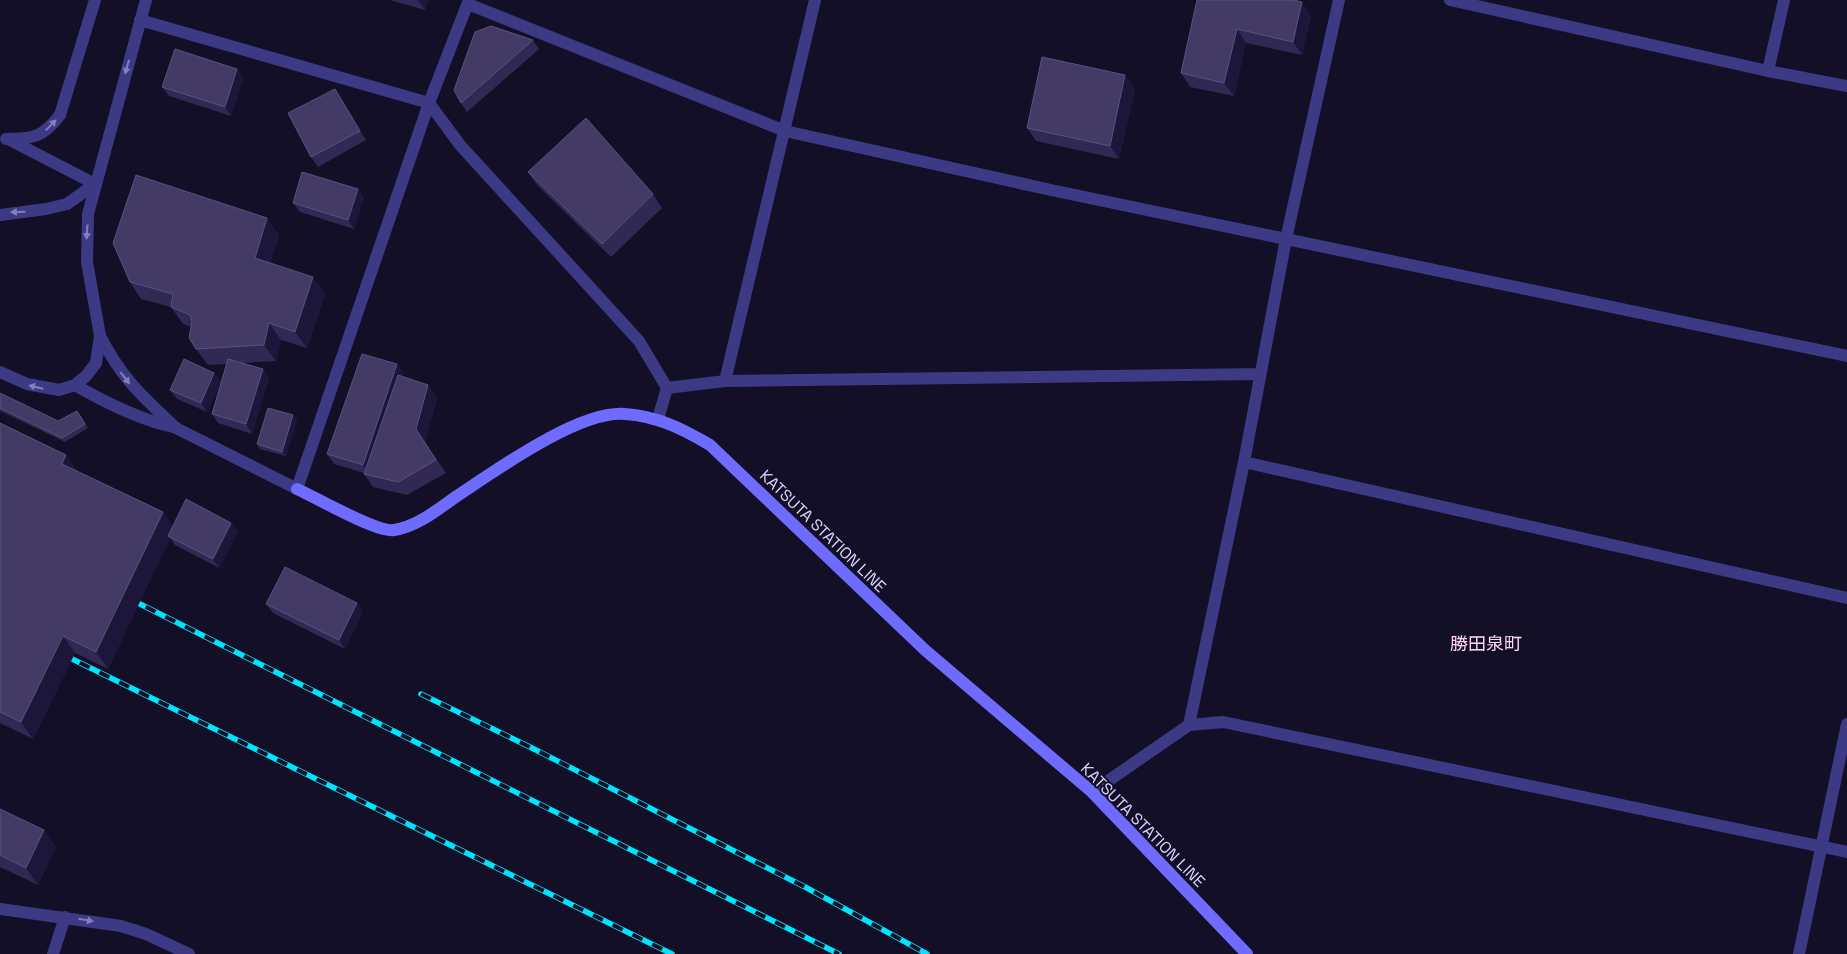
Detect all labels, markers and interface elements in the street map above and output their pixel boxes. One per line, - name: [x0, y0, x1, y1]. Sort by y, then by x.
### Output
- one-way arrow: [123, 59, 131, 74]
- one-way arrow: [45, 119, 57, 131]
- one-way arrow: [10, 209, 26, 217]
- one-way arrow: [82, 224, 90, 240]
- one-way arrow: [120, 371, 130, 385]
- one-way arrow: [29, 383, 44, 391]
- street label: KATSUTA STATION LINE: [755, 465, 891, 597]
- district label: 勝田泉町: [1450, 632, 1522, 655]
- street label: KATSUTA STATION LINE: [1076, 758, 1210, 892]
- one-way arrow: [79, 917, 95, 925]

